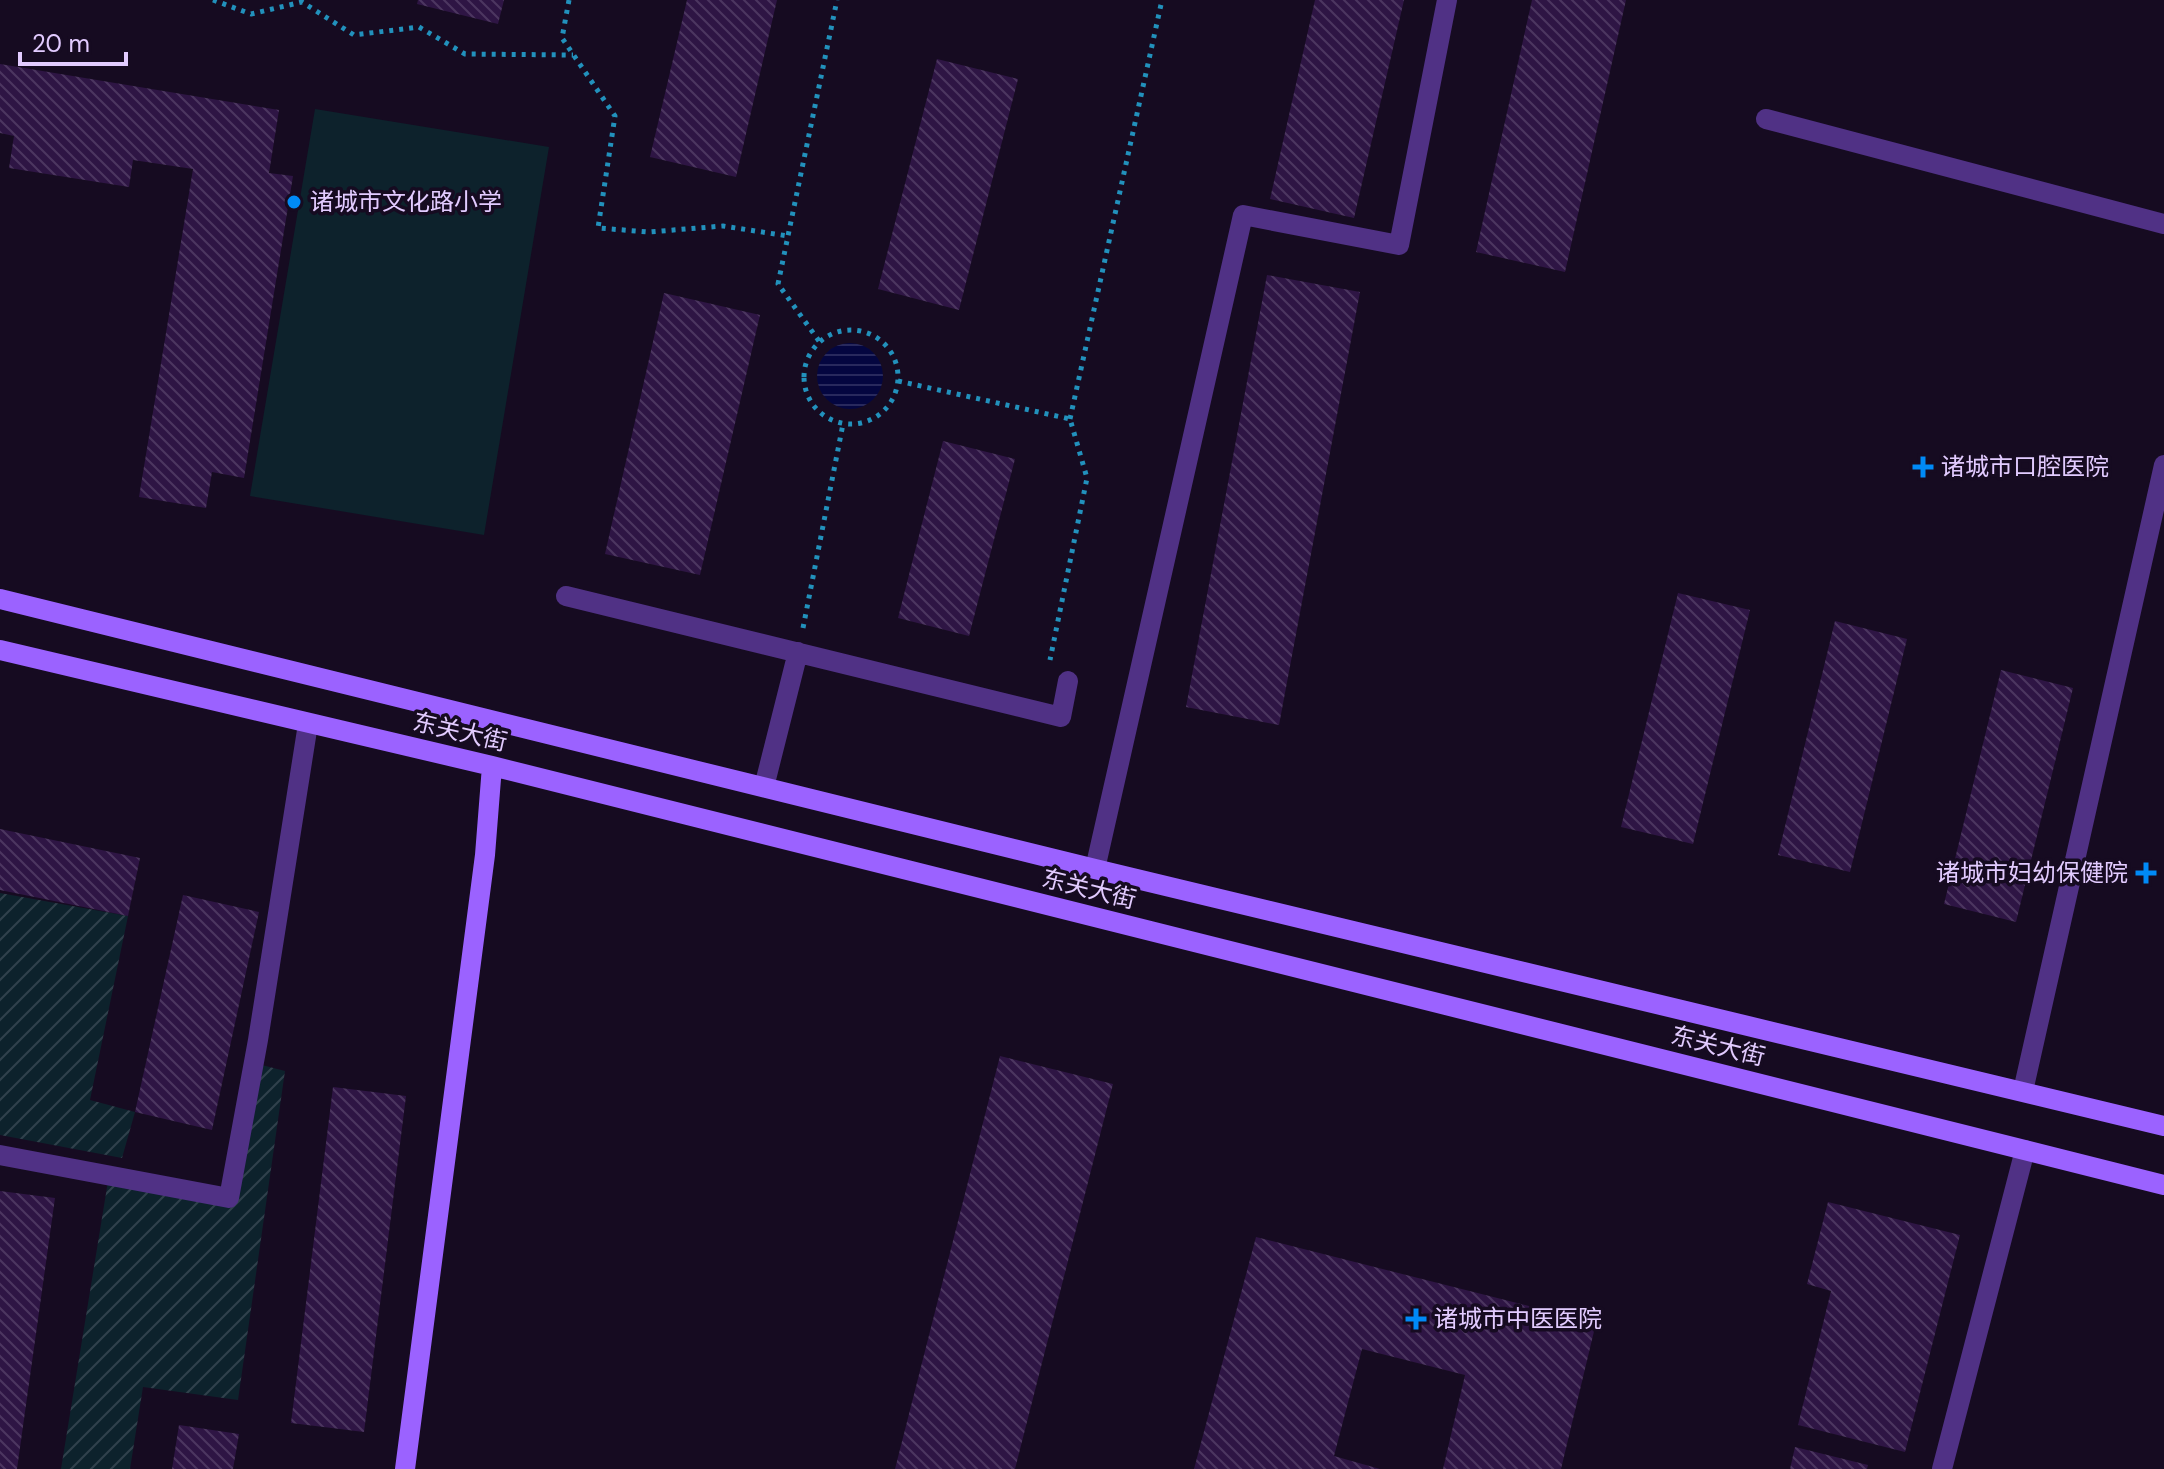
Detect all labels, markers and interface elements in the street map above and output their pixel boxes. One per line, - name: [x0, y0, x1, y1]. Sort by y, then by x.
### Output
- scale bar: [20, 16, 126, 66]
- text: 20 m: [32, 28, 90, 59]
- place label: 诸城市文化路小学: [310, 186, 502, 217]
- marker: 诸城市文化路小学: [285, 193, 303, 211]
- place label: 诸城市口腔医院: [1941, 451, 2109, 482]
- marker: 诸城市口腔医院: [1912, 456, 1934, 478]
- street label: 东关大街: [410, 706, 510, 757]
- place label: 诸城市妇幼保健院: [1936, 857, 2128, 888]
- street label: 东关大街: [1039, 862, 1139, 915]
- marker: 诸城市妇幼保健院: [2135, 862, 2157, 884]
- street label: 东关大街: [1668, 1019, 1768, 1072]
- place label: 诸城市中医医院: [1434, 1303, 1602, 1334]
- marker: 诸城市中医医院: [1405, 1308, 1427, 1330]

